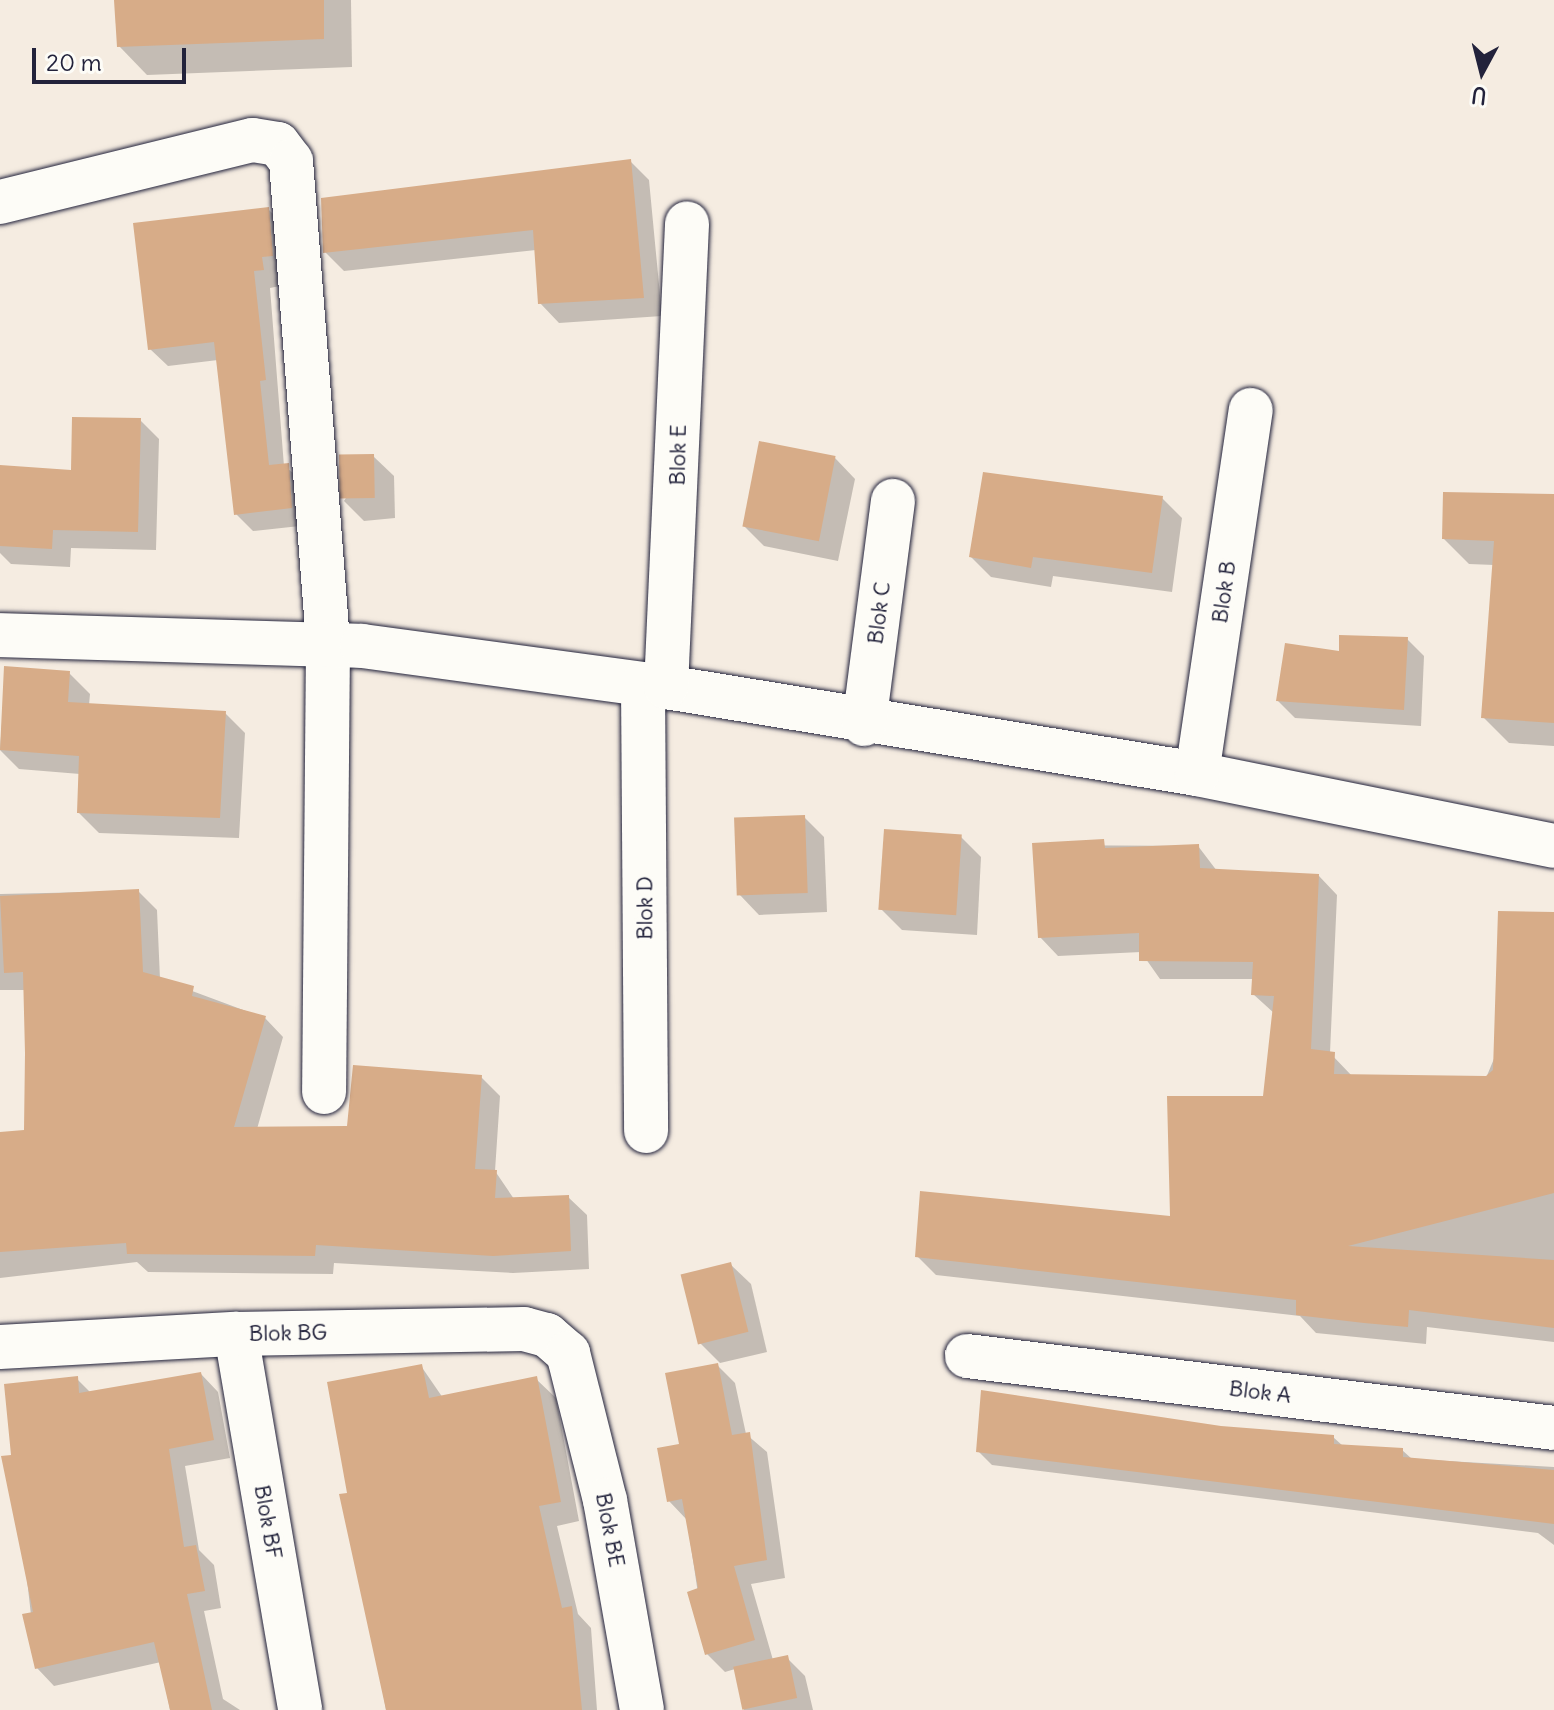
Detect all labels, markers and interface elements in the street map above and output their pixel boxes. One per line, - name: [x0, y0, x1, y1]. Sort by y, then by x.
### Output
- scale bar: [36, 32, 190, 82]
- north arrow: [1442, 32, 1522, 112]
- text: 20 m: [46, 47, 102, 77]
- text: U: [1470, 81, 1488, 111]
- street label: Blok E: [664, 424, 692, 486]
- street label: Blok B: [1207, 559, 1241, 625]
- street label: Blok C: [862, 580, 896, 646]
- street label: Blok D: [632, 876, 658, 940]
- street label: Blok BG: [249, 1319, 327, 1347]
- street label: Blok A: [1227, 1375, 1293, 1409]
- street label: Blok BF: [248, 1483, 288, 1561]
- street label: Blok BE: [590, 1490, 630, 1570]

